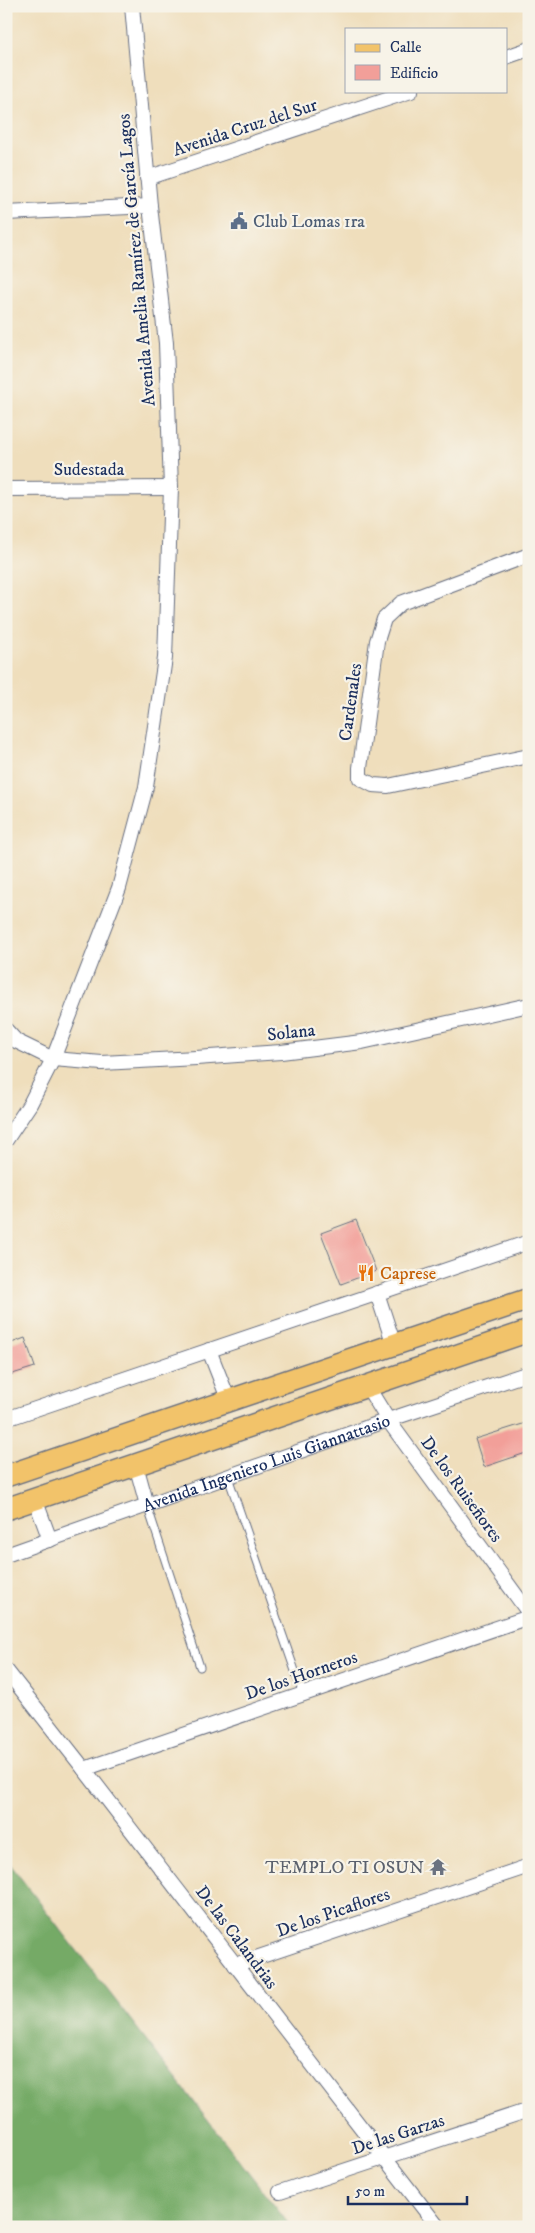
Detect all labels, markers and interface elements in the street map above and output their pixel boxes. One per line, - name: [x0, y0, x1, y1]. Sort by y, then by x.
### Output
- legend: [345, 28, 508, 92]
- text: Calle: [390, 38, 422, 57]
- text: Edificio: [390, 64, 438, 83]
- street label: Avenida Cruz del Sur: [170, 94, 321, 162]
- street label: Avenida Amelia Ramírez de García Lagos: [113, 113, 161, 407]
- public building icon: Club Lomas 1ra: [229, 211, 249, 231]
- place label: Club Lomas 1ra: [253, 211, 365, 233]
- street label: Sudestada: [54, 459, 125, 481]
- street label: Cardenales: [335, 662, 367, 743]
- street label: Solana: [266, 1019, 317, 1046]
- restaurant icon: Caprese: [356, 1263, 376, 1283]
- place label: Caprese: [380, 1263, 436, 1285]
- street label: Avenida Ingeniero Luis Giannattasio: [140, 1410, 394, 1518]
- street label: De los Ruiseñores: [415, 1432, 507, 1547]
- street label: De los Horneros: [242, 1646, 360, 1705]
- place label: TEMPLO TI OSUN: [265, 1857, 424, 1879]
- temple icon: TEMPLO TI OSUN: [428, 1857, 448, 1877]
- street label: De las Calandrias: [190, 1882, 282, 1994]
- street label: De los Picaflores: [274, 1883, 393, 1943]
- street label: De las Garzas: [349, 2110, 447, 2160]
- scale bar: [348, 2173, 466, 2205]
- text: 50 m: [355, 2182, 385, 2201]

